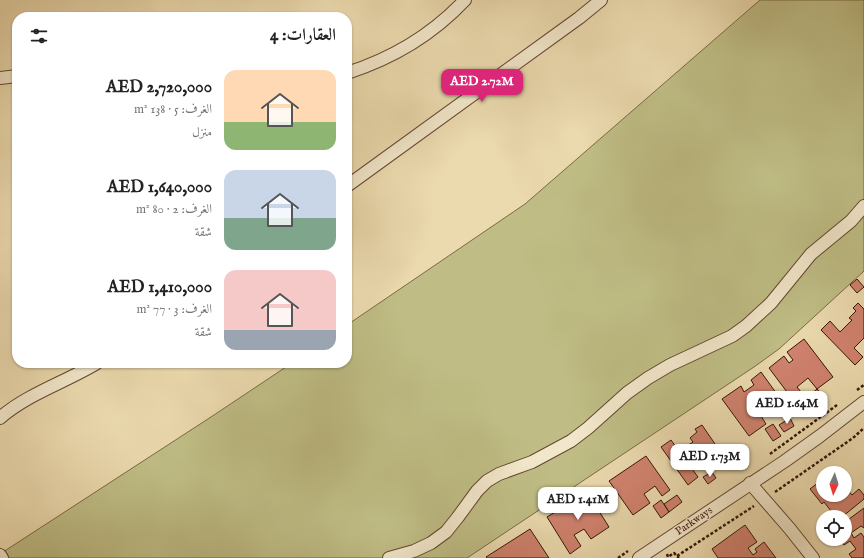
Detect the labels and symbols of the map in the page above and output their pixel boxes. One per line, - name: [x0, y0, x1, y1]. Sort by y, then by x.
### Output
- pin: AED 2.72M: [436, 69, 528, 103]
- pin: AED 1.64M: [741, 391, 833, 425]
- pin: AED 1.73M: [664, 444, 756, 478]
- north arrow: [816, 466, 852, 502]
- pin: AED 1.41M: [532, 487, 624, 521]
- street label: Parkways: [673, 503, 715, 539]

